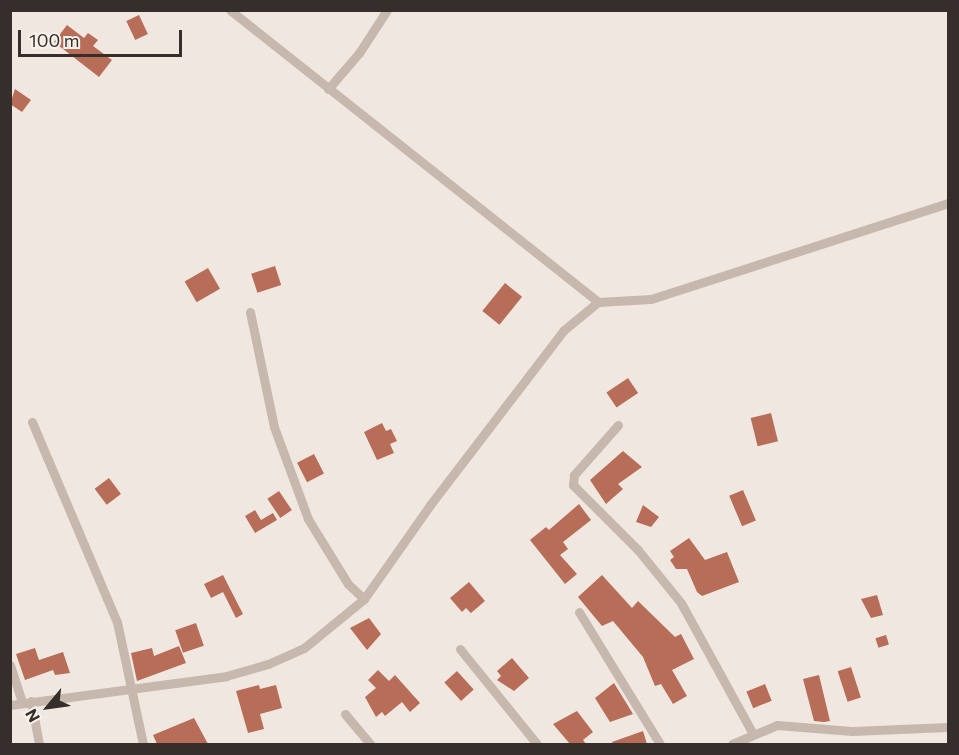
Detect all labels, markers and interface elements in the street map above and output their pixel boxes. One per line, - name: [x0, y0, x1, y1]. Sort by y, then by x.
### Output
- scale bar: [21, 18, 184, 56]
- text: 100 m: [29, 29, 79, 51]
- north arrow: [18, 677, 78, 737]
- text: N: [21, 706, 43, 726]

